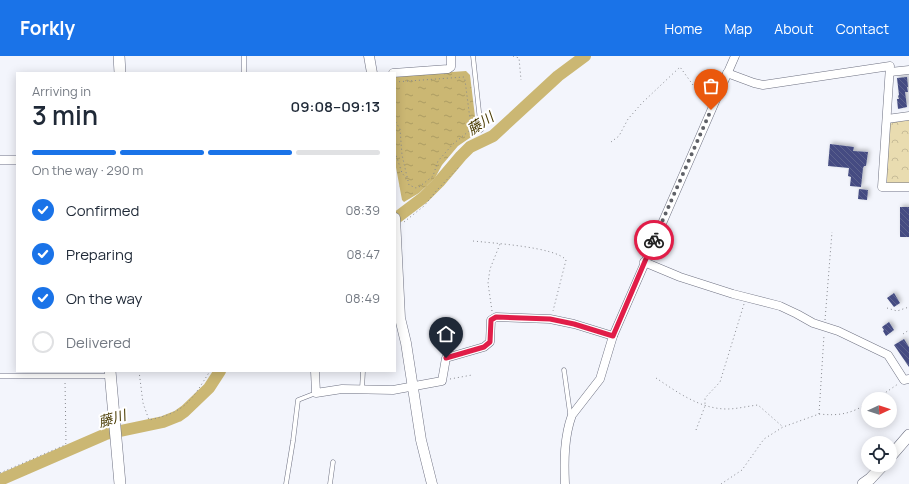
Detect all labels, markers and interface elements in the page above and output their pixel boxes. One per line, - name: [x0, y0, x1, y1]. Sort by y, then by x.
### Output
- text: Forkly: [20, 15, 75, 41]
- text: Home: [665, 19, 702, 38]
- text: Map: [724, 19, 752, 38]
- text: About: [774, 19, 814, 38]
- text: Contact: [836, 19, 889, 38]
- pin: [694, 69, 728, 110]
- icon: bag: [700, 75, 722, 97]
- text: Arriving in: [32, 82, 91, 100]
- text: 09:08–09:13: [291, 96, 380, 117]
- text: 3 min: [32, 97, 98, 133]
- water label: 藤川: [463, 106, 499, 139]
- text: On the way · 290 m: [32, 161, 143, 179]
- icon: check: [32, 199, 54, 221]
- text: Confirmed: [66, 200, 139, 221]
- text: 08:39: [345, 201, 380, 219]
- courier: [634, 220, 674, 260]
- icon: bike: [643, 229, 665, 251]
- icon: check: [32, 243, 54, 265]
- text: Preparing: [66, 244, 133, 265]
- text: 08:47: [346, 245, 380, 263]
- icon: check: [32, 287, 54, 309]
- text: On the way: [66, 288, 142, 309]
- text: 08:49: [345, 289, 380, 307]
- pin: [429, 317, 463, 358]
- icon: home: [435, 323, 457, 345]
- text: Delivered: [66, 332, 131, 353]
- north arrow: [861, 392, 897, 428]
- map controls: [861, 392, 897, 472]
- water label: 藤川: [96, 404, 130, 431]
- button: locate: [861, 436, 897, 472]

